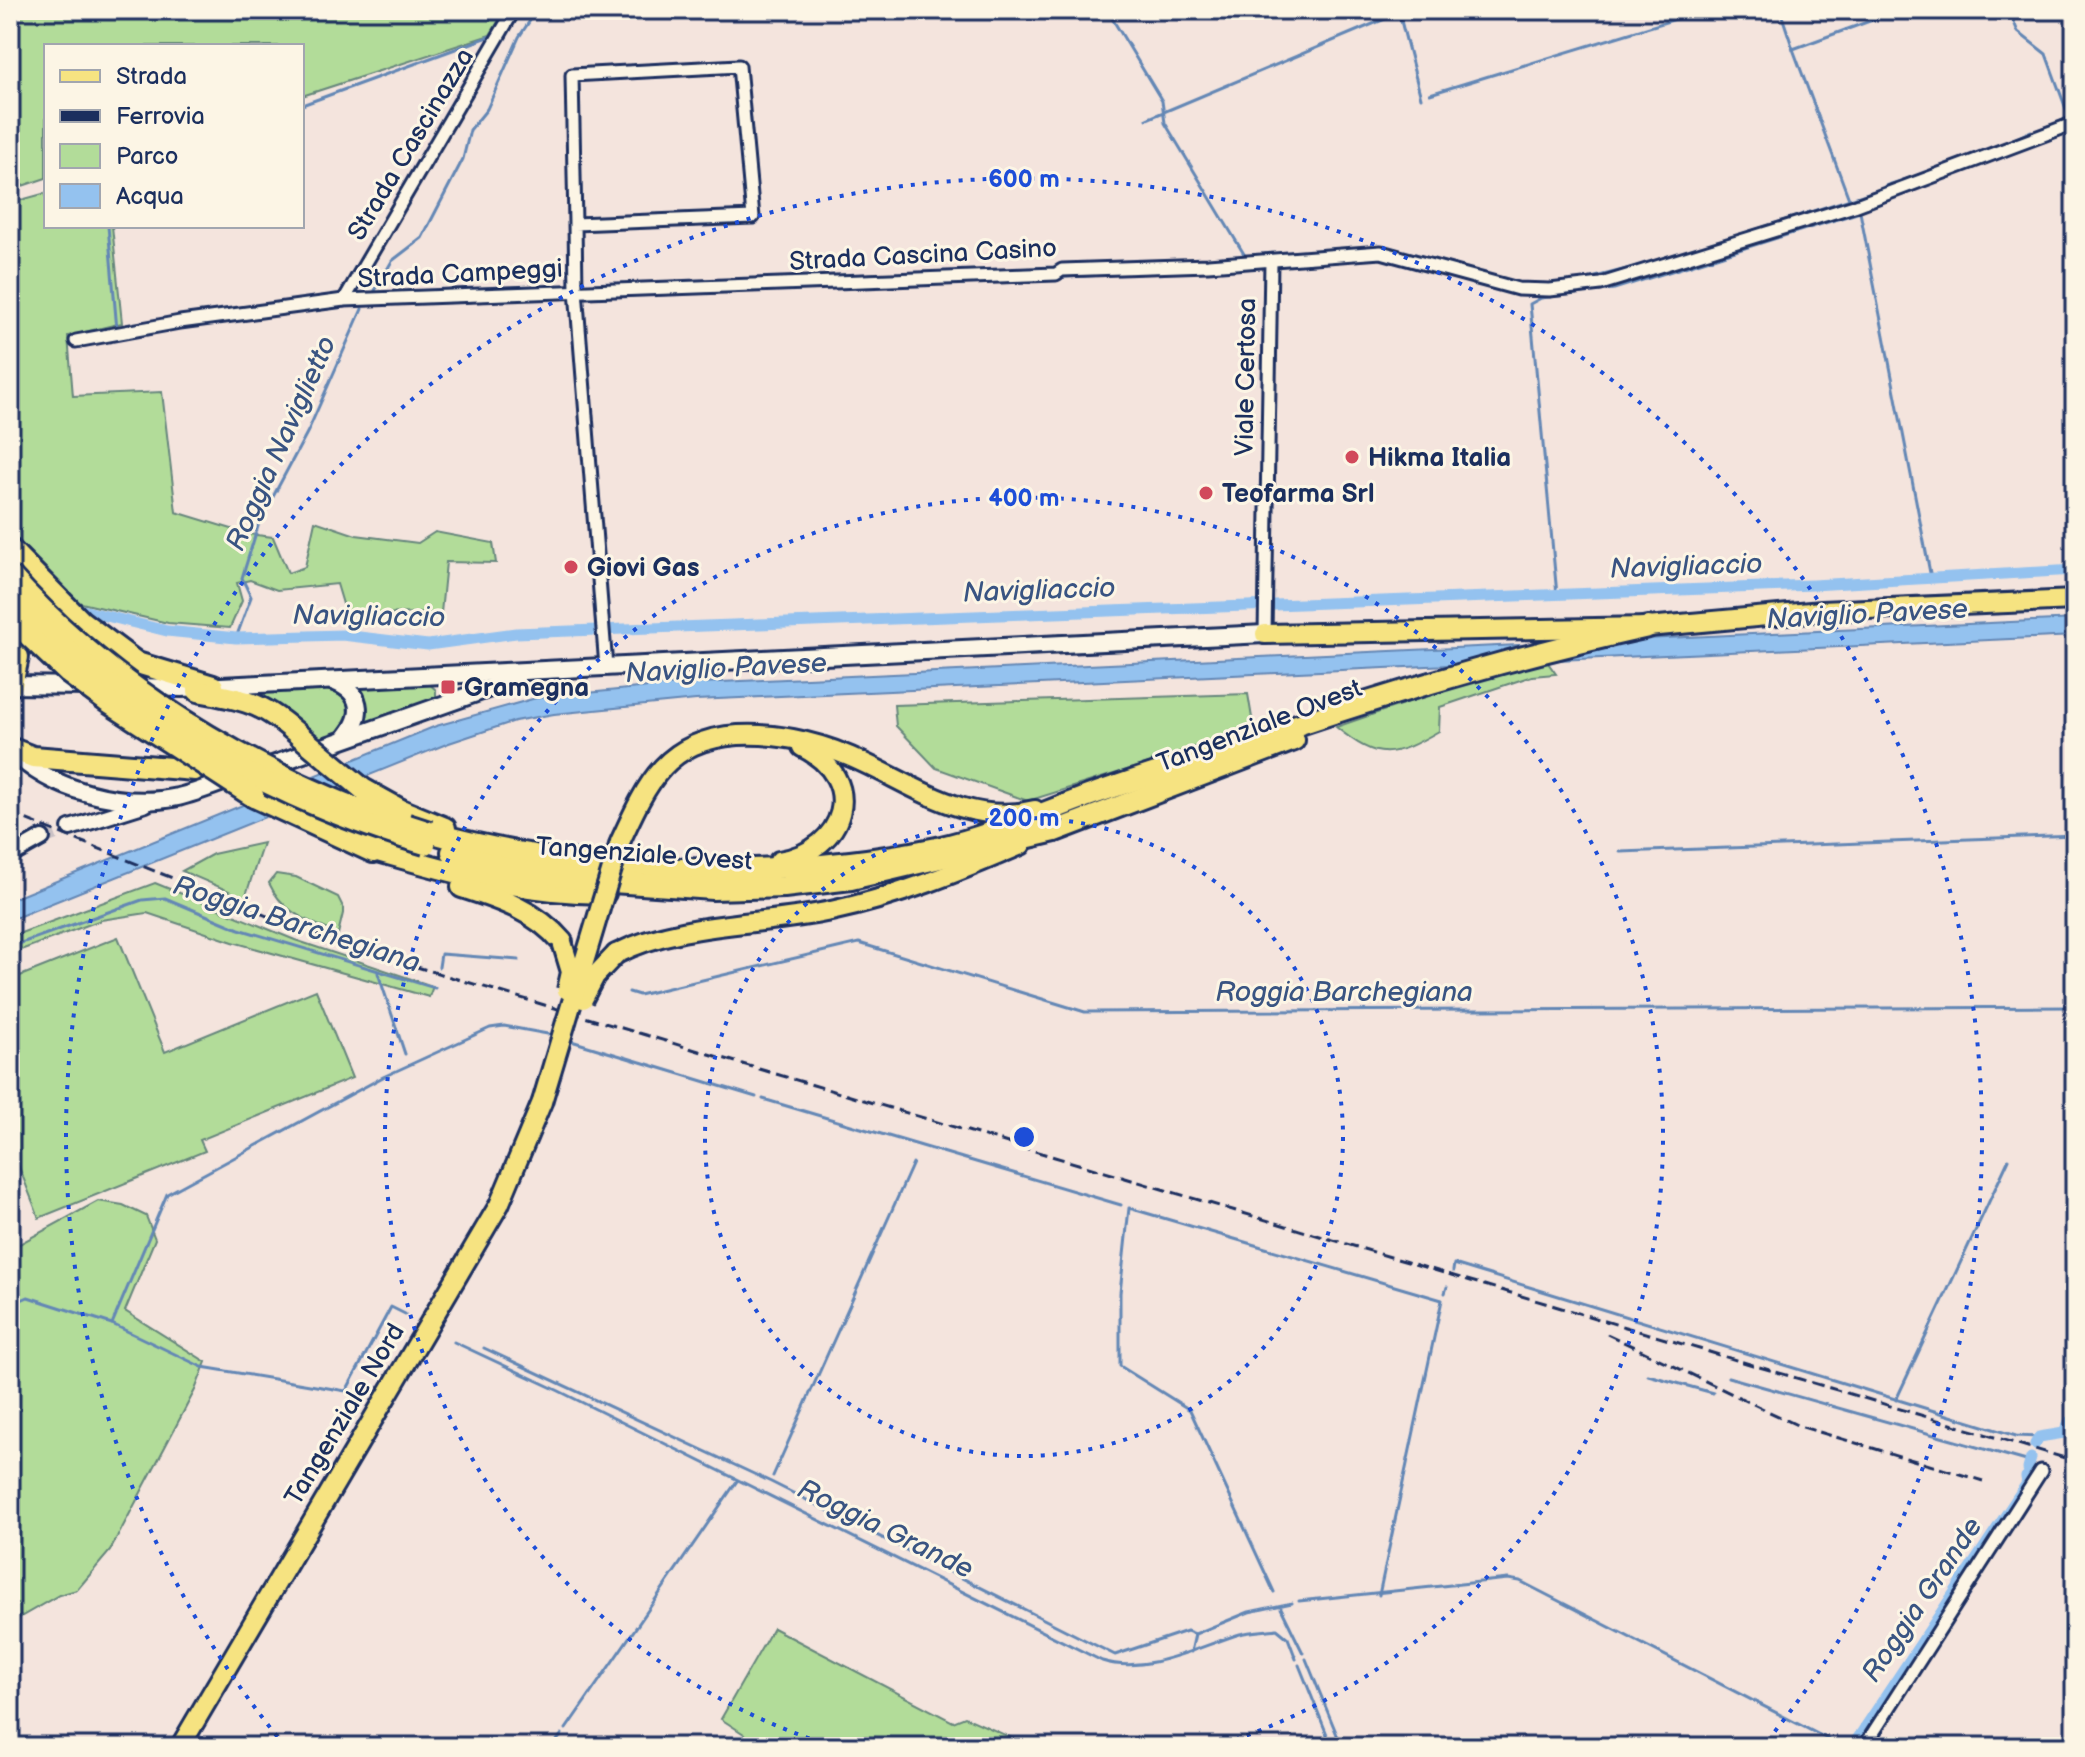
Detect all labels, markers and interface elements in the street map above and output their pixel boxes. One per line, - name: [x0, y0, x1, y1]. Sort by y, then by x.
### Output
- street label: Strada Cascinazza: [342, 43, 481, 246]
- legend: [44, 44, 304, 228]
- text: Strada: [116, 62, 187, 91]
- text: Ferrovia: [116, 102, 205, 131]
- text: Parco: [116, 142, 178, 171]
- text: 600 m: [988, 165, 1060, 194]
- text: Acqua: [116, 182, 184, 211]
- street label: Strada Cascina Casino: [788, 233, 1058, 278]
- street label: Strada Campeggi: [357, 254, 563, 295]
- street label: Viale Certosa: [1230, 298, 1263, 456]
- water label: Roggia Naviglietto: [219, 331, 344, 556]
- place label: Hikma Italia: [1368, 443, 1511, 474]
- marker: Hikma Italia: [1343, 448, 1361, 466]
- place label: Teofarma Srl: [1222, 479, 1374, 510]
- text: 400 m: [989, 484, 1060, 513]
- marker: Teofarma Srl: [1197, 484, 1215, 502]
- water label: Navigliaccio: [1609, 547, 1763, 586]
- place label: Giovi Gas: [587, 553, 700, 584]
- marker: Giovi Gas: [562, 558, 580, 576]
- water label: Navigliaccio: [962, 571, 1116, 610]
- water label: Naviglio Pavese: [1765, 593, 1969, 636]
- water label: Navigliaccio: [292, 599, 446, 634]
- water label: Naviglio Pavese: [624, 647, 828, 690]
- place label: Gramegna: [464, 673, 589, 704]
- street label: Tangenziale Ovest: [1153, 673, 1366, 780]
- marker: Gramegna: [439, 678, 457, 696]
- text: 200 m: [989, 804, 1059, 833]
- street label: Tangenziale Ovest: [535, 831, 753, 878]
- water label: Roggia Barchegiana: [169, 869, 424, 980]
- water label: Roggia Barchegiana: [1215, 976, 1473, 1009]
- centre of rings: [1010, 1123, 1038, 1151]
- street label: Tangenziale Nord: [279, 1318, 412, 1511]
- water label: Roggia Grande: [792, 1473, 979, 1586]
- water label: Roggia Grande: [1855, 1511, 1990, 1689]

